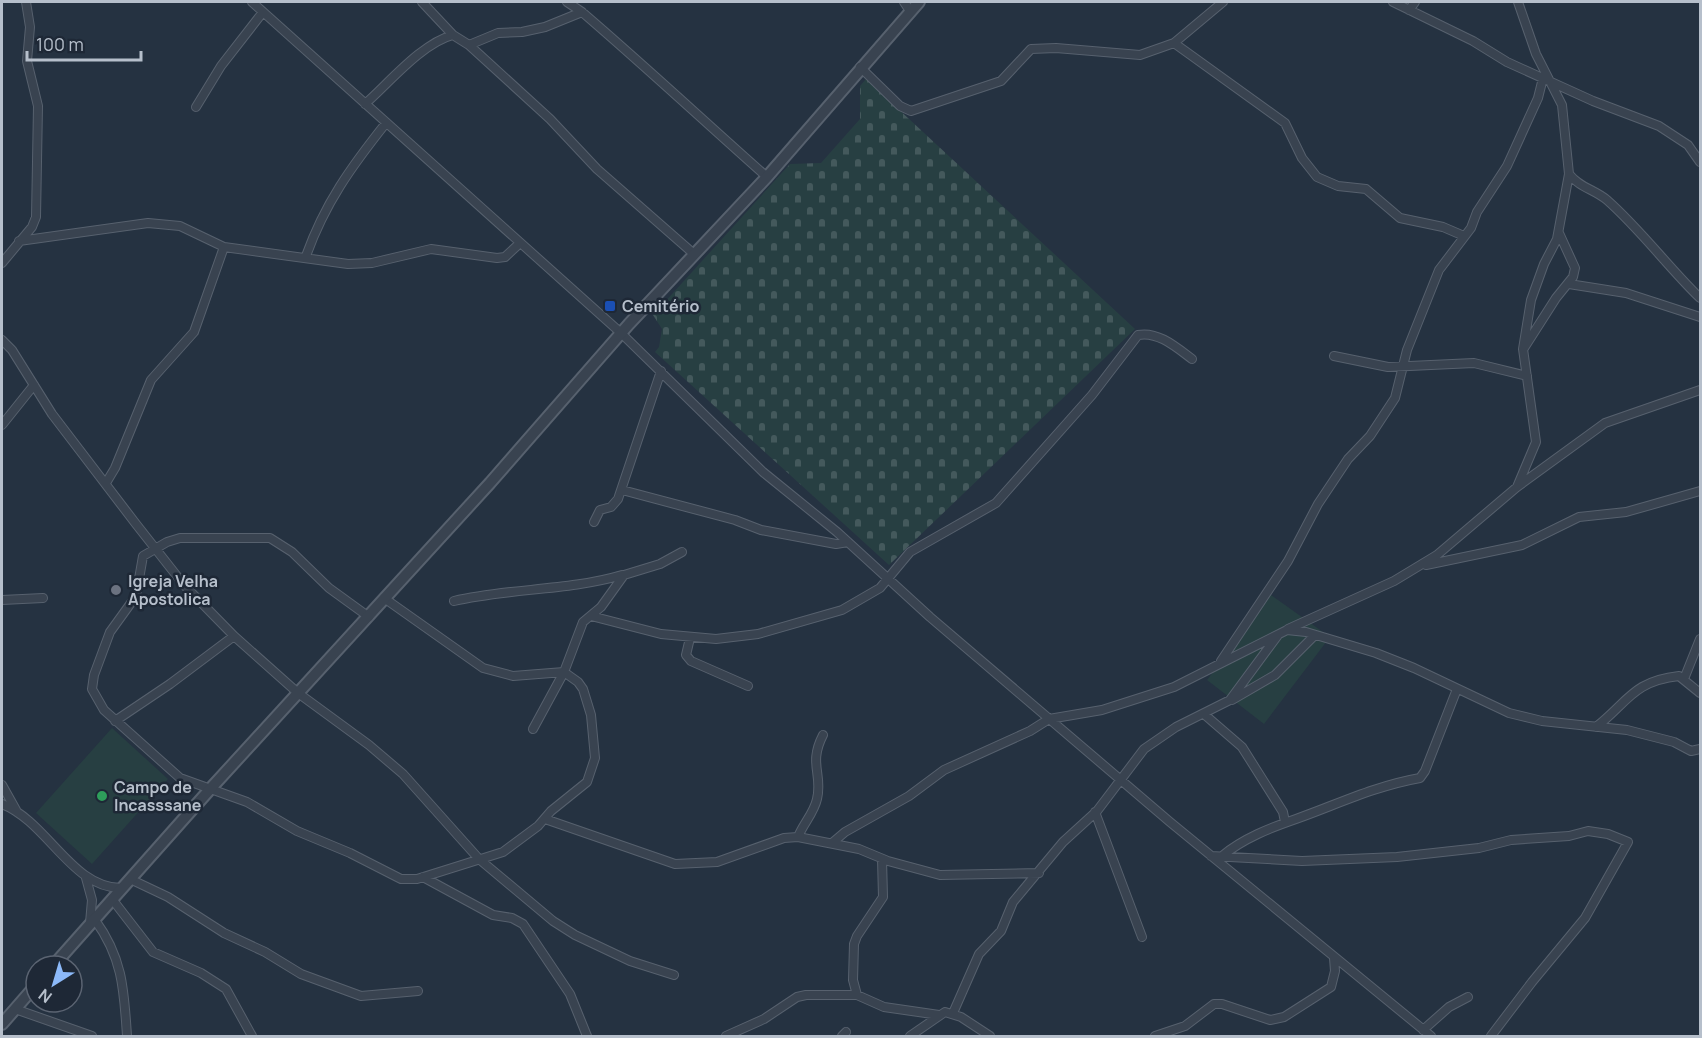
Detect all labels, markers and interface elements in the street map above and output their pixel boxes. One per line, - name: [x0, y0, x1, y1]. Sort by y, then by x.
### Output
- scale bar: [27, 24, 141, 62]
- text: 100 m: [36, 32, 84, 56]
- place label: Cemitério: [622, 295, 700, 317]
- marker: Cemitério: [603, 299, 617, 313]
- place label: Igreja Velha Apostolica: [128, 570, 218, 610]
- marker: Igreja Velha Apostolica: [109, 583, 123, 597]
- place label: Campo de Incasssane: [114, 776, 202, 816]
- marker: Campo de Incasssane: [95, 789, 109, 803]
- north arrow: [24, 954, 84, 1014]
- text: N: [34, 984, 56, 1008]

